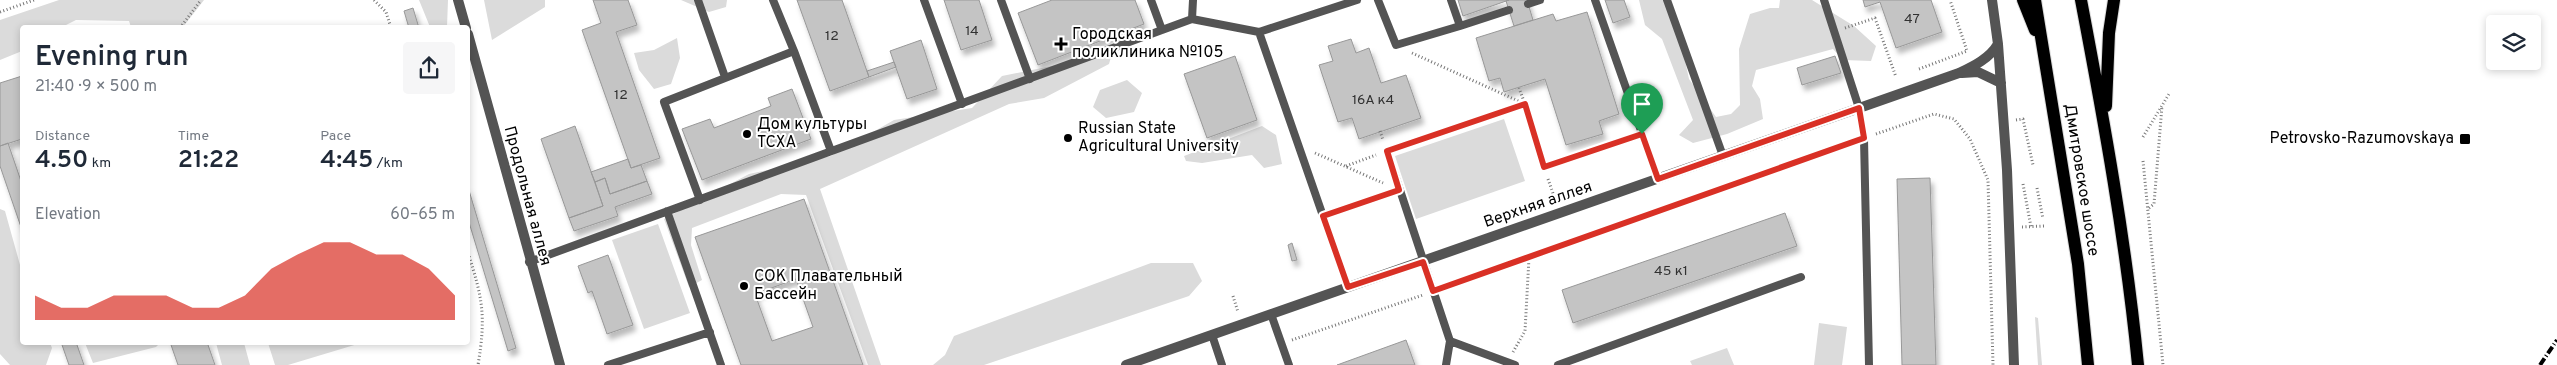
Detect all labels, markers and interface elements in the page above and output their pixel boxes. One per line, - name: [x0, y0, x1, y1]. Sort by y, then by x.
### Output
- house number: 47: [1904, 11, 1920, 28]
- map controls: [2486, 15, 2541, 70]
- button: layers: [2486, 15, 2541, 70]
- house number: 14: [965, 23, 979, 40]
- place label: Городская поликлиника №105: [1072, 25, 1224, 63]
- house number: 12: [825, 28, 839, 45]
- marker: Городская поликлиника №105: [1054, 37, 1068, 51]
- text: Evening run: [35, 40, 189, 76]
- button: share: [403, 42, 455, 94]
- text: 21:40 · 9 × 500 m: [35, 77, 157, 97]
- pin: [1621, 83, 1663, 134]
- house number: 12: [614, 87, 628, 104]
- icon: arrive: [1628, 90, 1656, 118]
- house number: 16А к4: [1352, 92, 1394, 109]
- street label: Дмитровское шоссе: [2059, 102, 2103, 258]
- place label: Дом культуры ТСХА: [757, 115, 867, 153]
- place label: Russian State Agricultural University: [1078, 119, 1239, 157]
- street label: Продольная аллея: [499, 124, 555, 268]
- text: Distance: [35, 128, 90, 145]
- text: Time: [178, 128, 209, 145]
- text: Pace: [320, 128, 351, 145]
- marker: Дом культуры ТСХА: [741, 128, 753, 140]
- place label: Petrovsko-Razumovskaya: [2270, 129, 2454, 149]
- marker: Russian State Agricultural University: [1062, 132, 1074, 144]
- marker: Petrovsko-Razumovskaya: [2458, 132, 2472, 146]
- text: 4.50: [35, 145, 88, 177]
- text: 21:22: [178, 145, 239, 177]
- text: 4:45: [320, 145, 373, 177]
- text: km: [88, 155, 111, 172]
- text: /km: [373, 155, 403, 172]
- street label: Верхняя аллея: [1481, 177, 1595, 233]
- text: Elevation: [35, 205, 101, 225]
- text: 60–65 m: [390, 205, 455, 225]
- house number: 45 к1: [1654, 263, 1688, 280]
- place label: СОК Плавательный Бассейн: [754, 267, 903, 305]
- marker: СОК Плавательный Бассейн: [738, 280, 750, 292]

